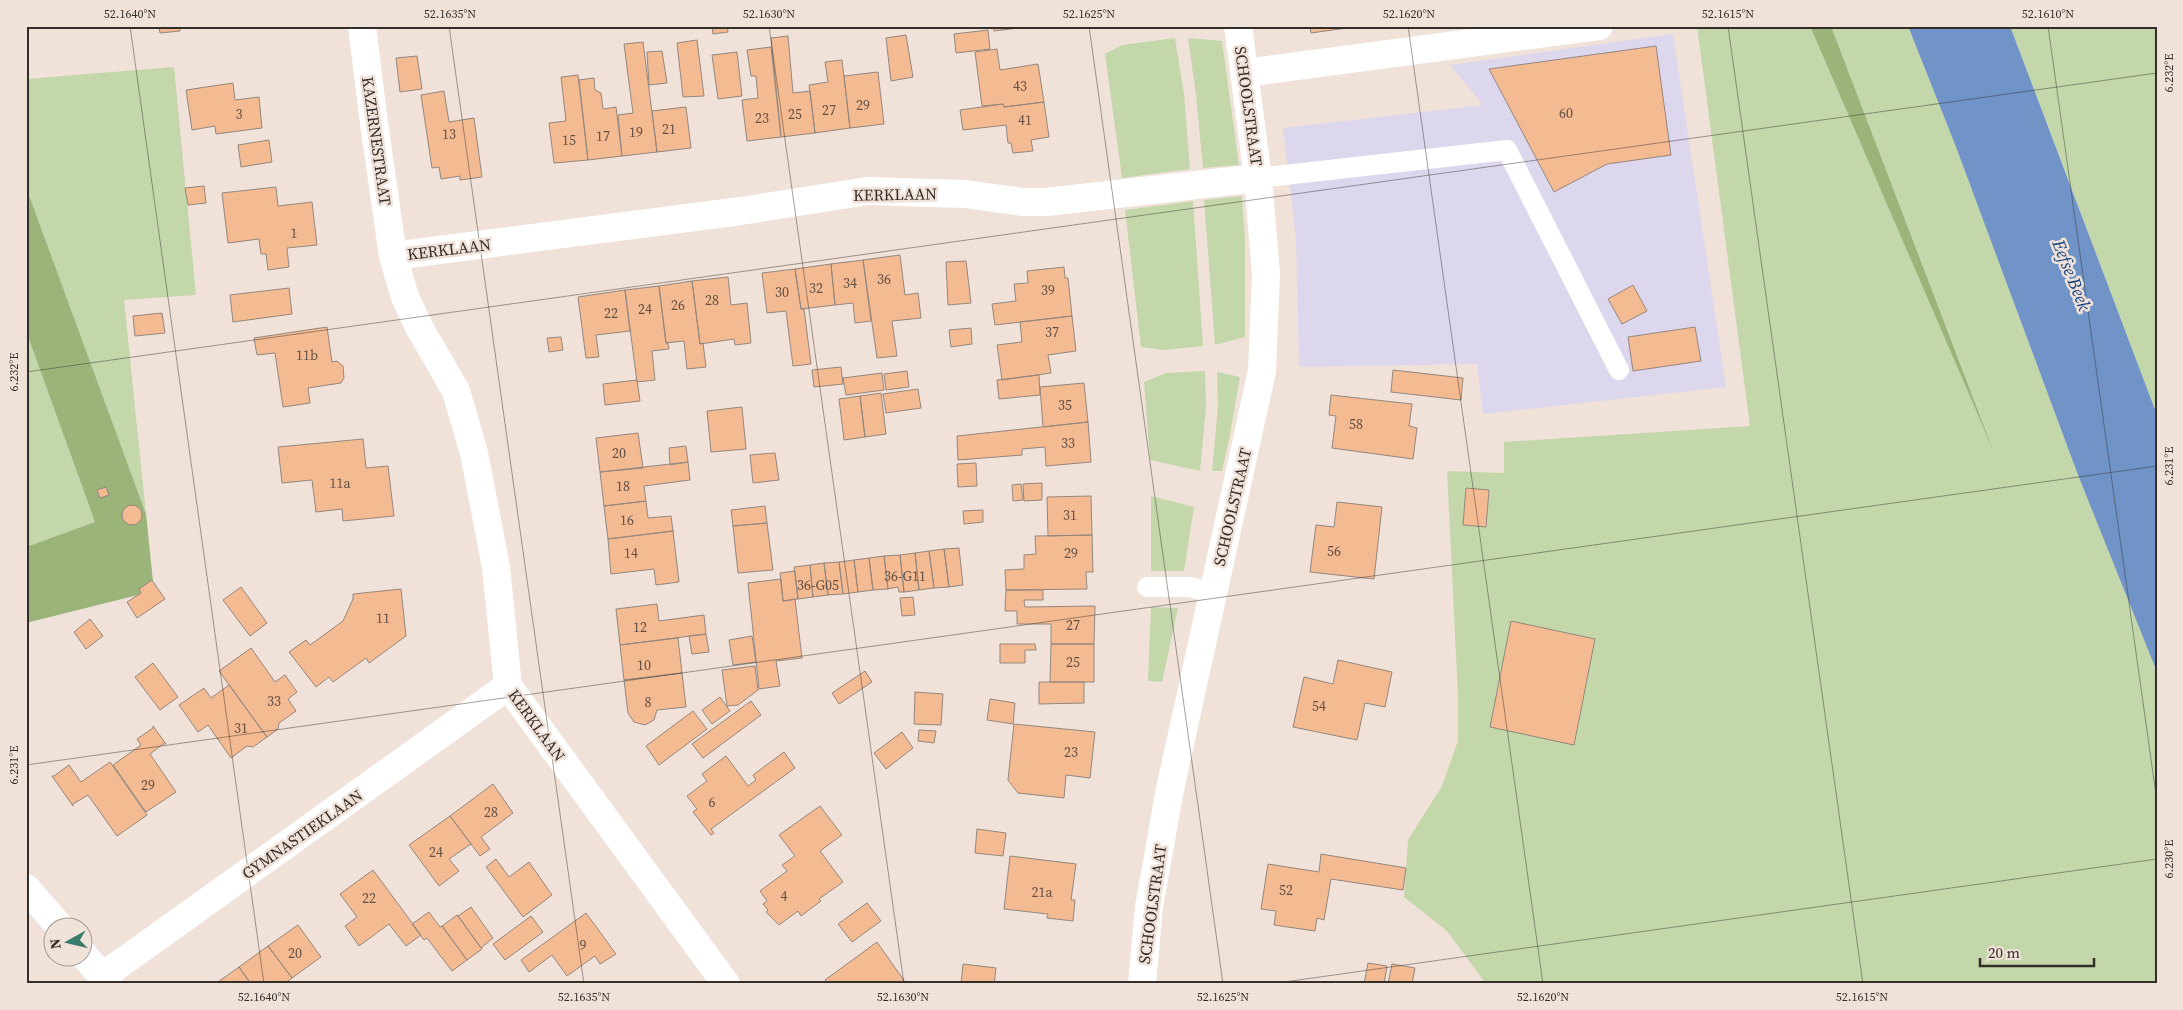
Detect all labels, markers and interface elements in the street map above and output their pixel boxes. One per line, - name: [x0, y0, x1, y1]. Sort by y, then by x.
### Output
- text: 52.1640°N: [104, 6, 156, 22]
- text: 52.1635°N: [424, 6, 476, 22]
- text: 52.1630°N: [743, 6, 795, 22]
- text: 52.1625°N: [1063, 6, 1115, 22]
- text: 52.1620°N: [1383, 6, 1435, 22]
- text: 52.1615°N: [1702, 6, 1754, 22]
- text: 52.1610°N: [2022, 6, 2074, 22]
- street label: SCHOOLSTRAAT: [1230, 45, 1268, 168]
- text: 6.232°E: [2161, 54, 2177, 92]
- street label: KAZERNESTRAAT: [357, 75, 397, 207]
- house number: 43: [1013, 76, 1027, 96]
- house number: 29: [856, 95, 870, 115]
- house number: 27: [822, 100, 836, 120]
- house number: 60: [1559, 103, 1573, 123]
- house number: 3: [236, 104, 243, 124]
- house number: 25: [788, 104, 802, 124]
- house number: 23: [755, 108, 769, 128]
- house number: 41: [1018, 110, 1032, 130]
- house number: 21: [662, 119, 676, 139]
- house number: 19: [629, 122, 643, 142]
- house number: 13: [442, 124, 456, 144]
- house number: 17: [596, 126, 610, 146]
- house number: 15: [562, 130, 576, 150]
- street label: KERKLAAN: [853, 182, 937, 206]
- house number: 1: [291, 223, 298, 243]
- street label: KERKLAAN: [406, 233, 492, 265]
- water label: Eefse Beek: [2046, 235, 2098, 315]
- house number: 36: [877, 269, 891, 289]
- house number: 34: [843, 273, 857, 293]
- house number: 32: [809, 278, 823, 298]
- house number: 39: [1041, 280, 1055, 300]
- house number: 30: [775, 282, 789, 302]
- house number: 28: [705, 290, 719, 310]
- house number: 26: [671, 295, 685, 315]
- house number: 24: [638, 299, 652, 319]
- house number: 22: [604, 303, 618, 323]
- house number: 37: [1045, 322, 1059, 342]
- house number: 11b: [296, 345, 318, 365]
- text: 6.232°E: [6, 353, 22, 391]
- house number: 35: [1058, 395, 1072, 415]
- house number: 58: [1349, 414, 1363, 434]
- house number: 33: [1061, 433, 1075, 453]
- house number: 20: [612, 443, 626, 463]
- street label: SCHOOLSTRAAT: [1208, 445, 1256, 568]
- text: 6.231°E: [2161, 447, 2177, 485]
- house number: 11a: [329, 473, 351, 493]
- house number: 18: [616, 476, 630, 496]
- house number: 31: [1063, 505, 1077, 525]
- house number: 16: [620, 510, 634, 530]
- house number: 56: [1327, 541, 1341, 561]
- house number: 14: [624, 543, 638, 563]
- house number: 29: [1064, 543, 1078, 563]
- house number: 36-G11: [884, 566, 926, 586]
- house number: 36-G05: [797, 575, 839, 595]
- house number: 11: [376, 608, 390, 628]
- house number: 27: [1066, 615, 1080, 635]
- house number: 12: [633, 617, 647, 637]
- house number: 25: [1066, 652, 1080, 672]
- house number: 10: [637, 655, 651, 675]
- street label: KERKLAAN: [503, 685, 571, 766]
- house number: 33: [267, 691, 281, 711]
- house number: 8: [645, 692, 652, 712]
- house number: 54: [1312, 696, 1326, 716]
- house number: 31: [234, 718, 248, 738]
- house number: 23: [1064, 742, 1078, 762]
- text: 6.231°E: [6, 746, 22, 784]
- house number: 29: [141, 775, 155, 795]
- street label: GYMNASTIEKLAAN: [237, 784, 367, 884]
- house number: 6: [709, 792, 716, 812]
- house number: 28: [484, 802, 498, 822]
- text: 6.230°E: [2161, 840, 2177, 878]
- house number: 24: [429, 842, 443, 862]
- street label: SCHOOLSTRAAT: [1133, 842, 1171, 965]
- house number: 52: [1279, 880, 1293, 900]
- house number: 21a: [1031, 882, 1053, 902]
- house number: 4: [781, 886, 788, 906]
- house number: 22: [362, 888, 376, 908]
- north arrow: [42, 918, 92, 968]
- house number: 9: [580, 935, 587, 955]
- scale bar: [1980, 935, 2094, 967]
- text: N: [45, 937, 66, 950]
- text: 20 m: [1988, 942, 2020, 963]
- house number: 20: [288, 943, 302, 963]
- text: 52.1640°N: [238, 989, 290, 1005]
- text: 52.1635°N: [558, 989, 610, 1005]
- text: 52.1630°N: [877, 989, 929, 1005]
- text: 52.1625°N: [1197, 989, 1249, 1005]
- text: 52.1620°N: [1517, 989, 1569, 1005]
- text: 52.1615°N: [1836, 989, 1888, 1005]

